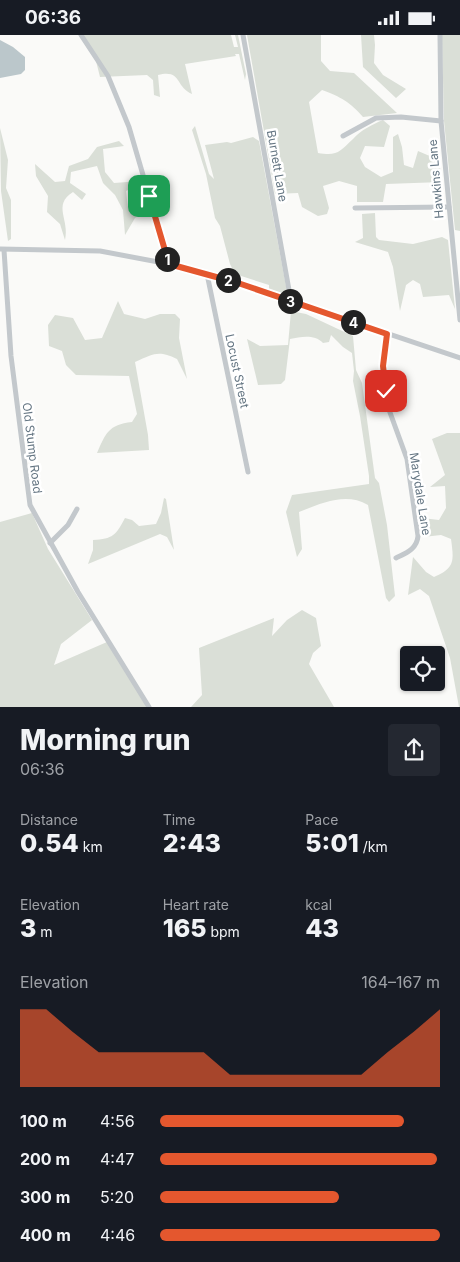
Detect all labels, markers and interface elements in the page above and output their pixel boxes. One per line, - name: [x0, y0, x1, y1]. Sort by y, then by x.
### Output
- text: 06:36: [25, 6, 81, 29]
- street label: Burnett Lane: [264, 129, 291, 203]
- street label: Hawkins Lane: [425, 139, 446, 219]
- pin: [128, 175, 170, 217]
- icon: arrive: [135, 182, 163, 210]
- pin: 1: [154, 247, 180, 271]
- text: 1: [164, 251, 171, 268]
- pin: 2: [216, 267, 240, 293]
- text: 2: [224, 272, 233, 289]
- pin: 3: [278, 289, 302, 313]
- text: 3: [286, 293, 295, 310]
- pin: 4: [340, 309, 366, 335]
- text: 4: [349, 314, 358, 331]
- street label: Locust Street: [222, 332, 253, 409]
- pin: [365, 370, 407, 412]
- icon: check: [372, 377, 400, 405]
- street label: Old Stump Road: [19, 402, 46, 494]
- street label: Marydale Lane: [407, 451, 434, 536]
- map controls: [400, 646, 445, 691]
- button: locate: [400, 646, 445, 691]
- text: Morning run: [20, 723, 190, 757]
- button: share: [388, 724, 440, 776]
- text: 06:36: [20, 759, 64, 779]
- text: Distance: [20, 811, 78, 828]
- text: Time: [163, 811, 196, 828]
- text: Pace: [305, 811, 338, 828]
- text: 0.54: [20, 828, 79, 858]
- text: 2:43: [163, 828, 221, 858]
- text: 5:01: [305, 828, 359, 858]
- text: km: [79, 838, 103, 855]
- text: /km: [359, 838, 388, 855]
- text: Elevation: [20, 896, 80, 913]
- text: Heart rate: [163, 896, 229, 913]
- text: kcal: [305, 896, 332, 913]
- text: 3: [20, 913, 36, 943]
- text: 165: [163, 913, 207, 943]
- text: 43: [305, 913, 339, 943]
- text: m: [36, 923, 53, 940]
- text: bpm: [207, 923, 240, 940]
- text: Elevation: [20, 972, 89, 992]
- text: 164–167 m: [361, 972, 440, 992]
- text: 100 m: [20, 1111, 67, 1131]
- text: 4:56: [100, 1111, 135, 1131]
- text: 200 m: [20, 1149, 70, 1169]
- text: 4:47: [100, 1149, 134, 1169]
- text: 300 m: [20, 1187, 70, 1207]
- text: 5:20: [100, 1187, 134, 1207]
- text: 400 m: [20, 1225, 71, 1245]
- text: 4:46: [100, 1225, 135, 1245]

